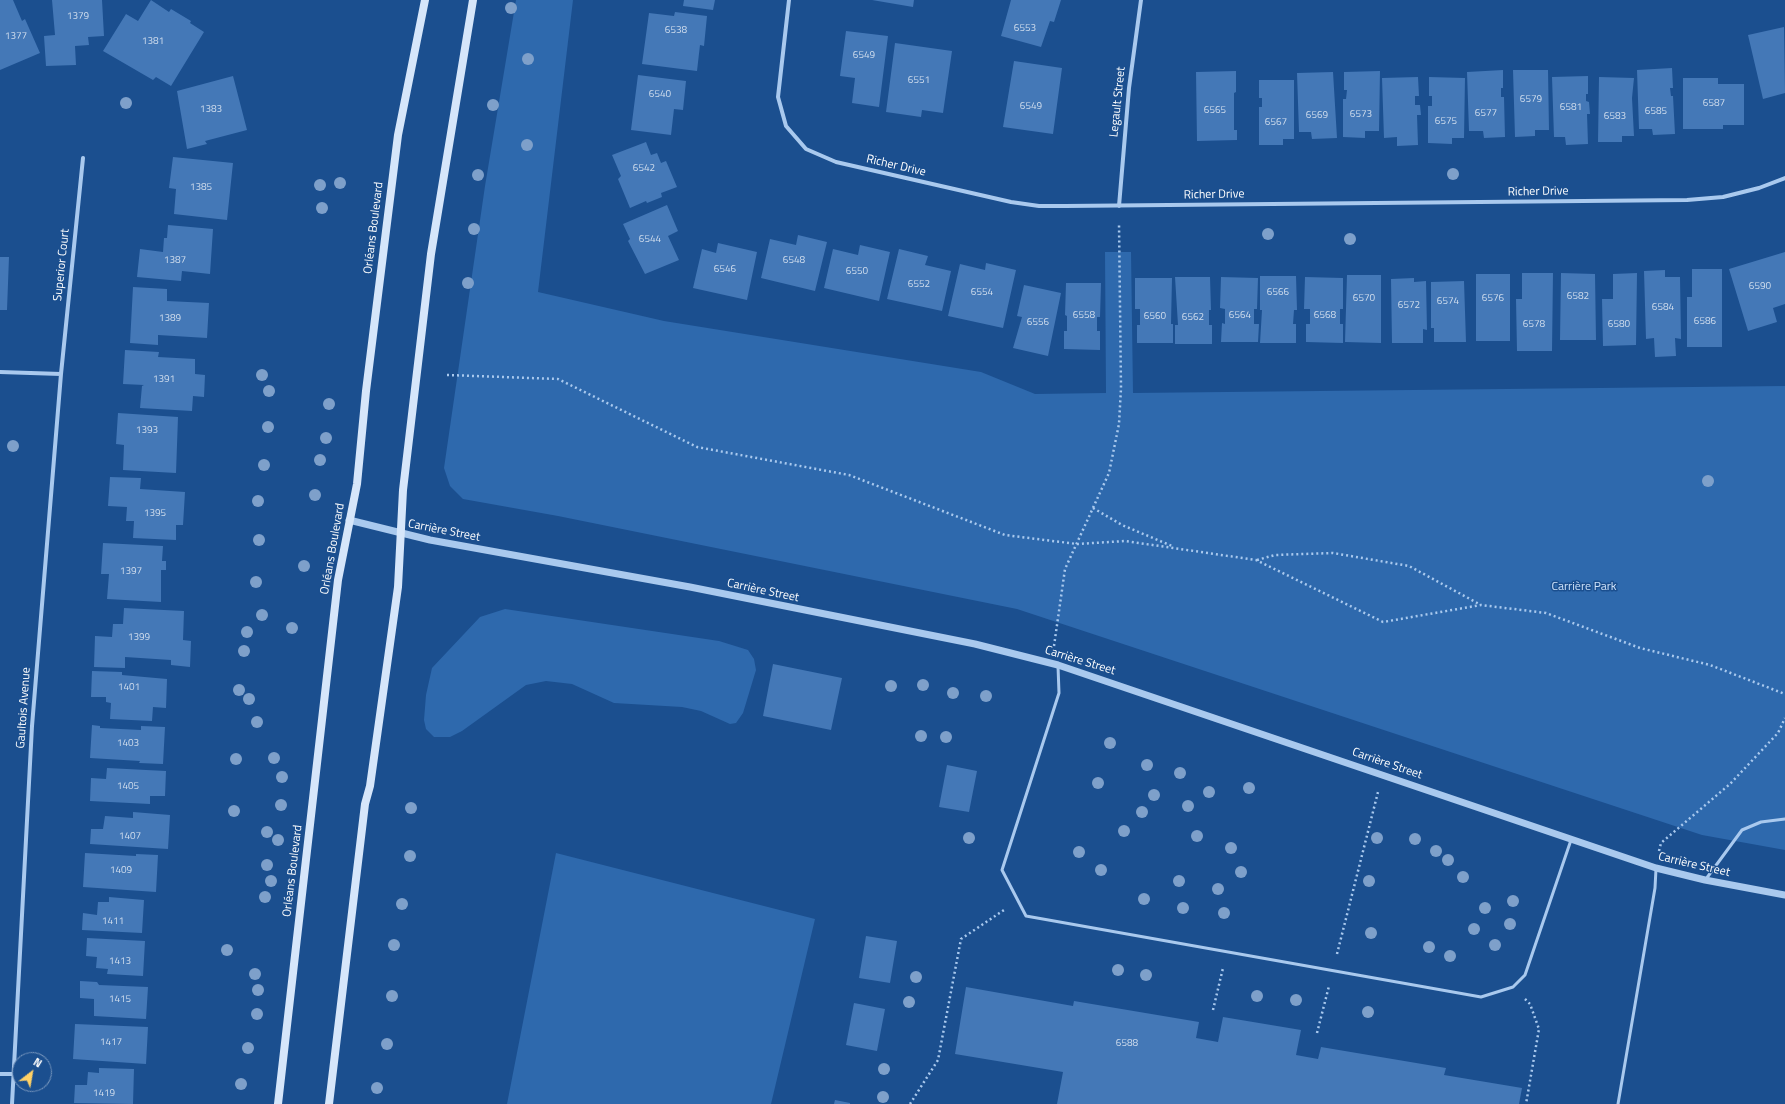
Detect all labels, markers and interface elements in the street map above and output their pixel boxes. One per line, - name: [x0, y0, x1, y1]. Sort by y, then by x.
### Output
- house number: 1379: [67, 11, 89, 23]
- house number: 6553: [1014, 23, 1036, 35]
- house number: 6538: [665, 25, 687, 37]
- house number: 1377: [5, 31, 27, 43]
- house number: 1381: [142, 36, 164, 48]
- house number: 6549: [853, 50, 875, 62]
- street label: Legault Street: [1107, 66, 1129, 138]
- house number: 6551: [908, 75, 930, 87]
- house number: 6540: [649, 89, 671, 101]
- house number: 6579: [1520, 94, 1542, 106]
- house number: 6587: [1703, 98, 1725, 110]
- house number: 6549: [1020, 101, 1042, 113]
- house number: 6581: [1560, 102, 1582, 114]
- house number: 1383: [200, 104, 222, 116]
- house number: 6565: [1204, 105, 1226, 117]
- house number: 6585: [1645, 106, 1667, 118]
- house number: 6577: [1475, 108, 1497, 120]
- house number: 6573: [1350, 109, 1372, 121]
- house number: 6569: [1306, 110, 1328, 122]
- house number: 6583: [1604, 111, 1626, 123]
- house number: 6575: [1435, 116, 1457, 128]
- house number: 6567: [1265, 117, 1287, 129]
- street label: Richer Drive: [865, 152, 927, 180]
- house number: 6542: [633, 163, 655, 175]
- street label: Orléans Boulevard: [361, 181, 387, 275]
- house number: 1385: [190, 182, 212, 194]
- street label: Richer Drive: [1507, 184, 1569, 200]
- street label: Richer Drive: [1183, 187, 1245, 203]
- street label: Superior Court: [51, 228, 73, 302]
- house number: 6544: [639, 234, 661, 246]
- house number: 1387: [164, 255, 186, 267]
- house number: 6548: [783, 255, 805, 267]
- house number: 6546: [714, 264, 736, 276]
- house number: 6550: [846, 266, 868, 278]
- house number: 6552: [908, 279, 930, 291]
- house number: 6590: [1749, 281, 1771, 293]
- house number: 6554: [971, 287, 993, 299]
- house number: 6566: [1267, 287, 1289, 299]
- house number: 6582: [1567, 291, 1589, 303]
- house number: 6570: [1353, 293, 1375, 305]
- house number: 6576: [1482, 293, 1504, 305]
- house number: 6574: [1437, 296, 1459, 308]
- house number: 6572: [1398, 300, 1420, 312]
- house number: 6584: [1652, 302, 1674, 314]
- house number: 6558: [1073, 310, 1095, 322]
- house number: 6564: [1229, 310, 1251, 322]
- house number: 6568: [1314, 310, 1336, 322]
- house number: 6560: [1144, 311, 1166, 323]
- house number: 6562: [1182, 312, 1204, 324]
- house number: 1389: [159, 313, 181, 325]
- house number: 6586: [1694, 316, 1716, 328]
- house number: 6556: [1027, 317, 1049, 329]
- house number: 6578: [1523, 319, 1545, 331]
- house number: 6580: [1608, 319, 1630, 331]
- house number: 1391: [153, 374, 175, 386]
- house number: 1393: [136, 425, 158, 437]
- street label: Orléans Boulevard: [318, 502, 348, 596]
- house number: 1395: [144, 508, 166, 520]
- street label: Carrière Street: [407, 517, 481, 545]
- house number: 1397: [120, 566, 142, 578]
- street label: Carrière Street: [726, 576, 800, 606]
- park label: Carrière Park: [1551, 580, 1617, 594]
- house number: 1399: [128, 632, 150, 644]
- street label: Carrière Street: [1043, 643, 1117, 679]
- street label: Gaultois Avenue: [14, 667, 34, 749]
- house number: 1401: [118, 682, 140, 694]
- house number: 1403: [117, 738, 139, 750]
- street label: Carrière Street: [1350, 745, 1424, 783]
- house number: 1405: [117, 781, 139, 793]
- street label: Orléans Boulevard: [280, 824, 306, 918]
- house number: 1407: [119, 831, 141, 843]
- street label: Carrière Street: [1657, 850, 1731, 880]
- house number: 1409: [110, 865, 132, 877]
- house number: 1411: [102, 916, 124, 928]
- house number: 1413: [109, 956, 131, 968]
- house number: 1415: [109, 994, 131, 1006]
- house number: 1417: [100, 1037, 122, 1049]
- house number: 6588: [1116, 1038, 1138, 1050]
- north arrow: [12, 1052, 52, 1092]
- text: N: [30, 1054, 45, 1071]
- house number: 1419: [93, 1088, 115, 1100]

